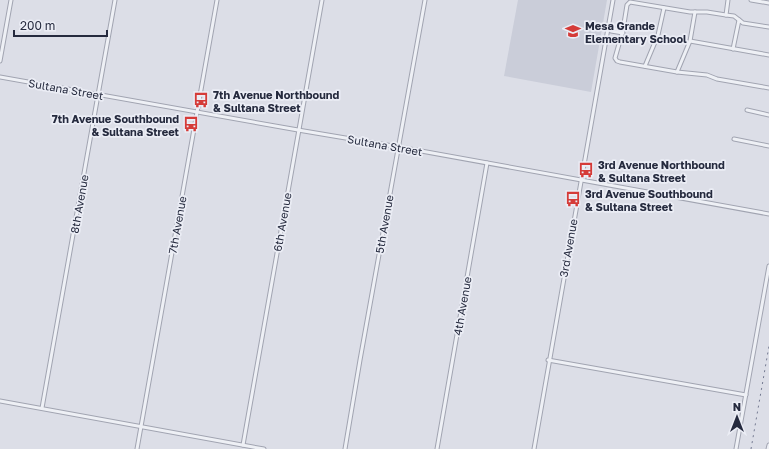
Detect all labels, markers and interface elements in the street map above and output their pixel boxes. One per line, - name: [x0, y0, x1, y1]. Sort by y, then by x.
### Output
- scale bar: [14, 12, 107, 38]
- text: 200 m: [20, 18, 55, 33]
- place label: Mesa Grande Elementary School: [585, 19, 687, 45]
- school or university icon: Mesa Grande Elementary School: [564, 22, 582, 40]
- street label: Sultana Street: [27, 76, 105, 102]
- place label: 7th Avenue Northbound & Sultana Street: [213, 88, 339, 114]
- bus stop icon: 7th Avenue Northbound & Sultana Street: [192, 91, 210, 109]
- place label: 7th Avenue Southbound & Sultana Street: [52, 112, 180, 138]
- bus stop icon: 7th Avenue Southbound & Sultana Street: [182, 115, 200, 133]
- street label: Sultana Street: [346, 132, 424, 158]
- place label: 3rd Avenue Northbound & Sultana Street: [598, 158, 725, 184]
- bus stop icon: 3rd Avenue Northbound & Sultana Street: [577, 161, 595, 179]
- street label: 8th Avenue: [67, 174, 91, 234]
- place label: 3rd Avenue Southbound & Sultana Street: [585, 187, 713, 213]
- bus stop icon: 3rd Avenue Southbound & Sultana Street: [564, 190, 582, 208]
- street label: 6th Avenue: [270, 192, 294, 252]
- street label: 5th Avenue: [372, 194, 396, 254]
- street label: 7th Avenue: [166, 195, 188, 255]
- street label: 3rd Avenue: [556, 218, 580, 278]
- street label: 4th Avenue: [450, 276, 474, 336]
- north arrow: [717, 397, 757, 437]
- text: N: [733, 400, 741, 413]

